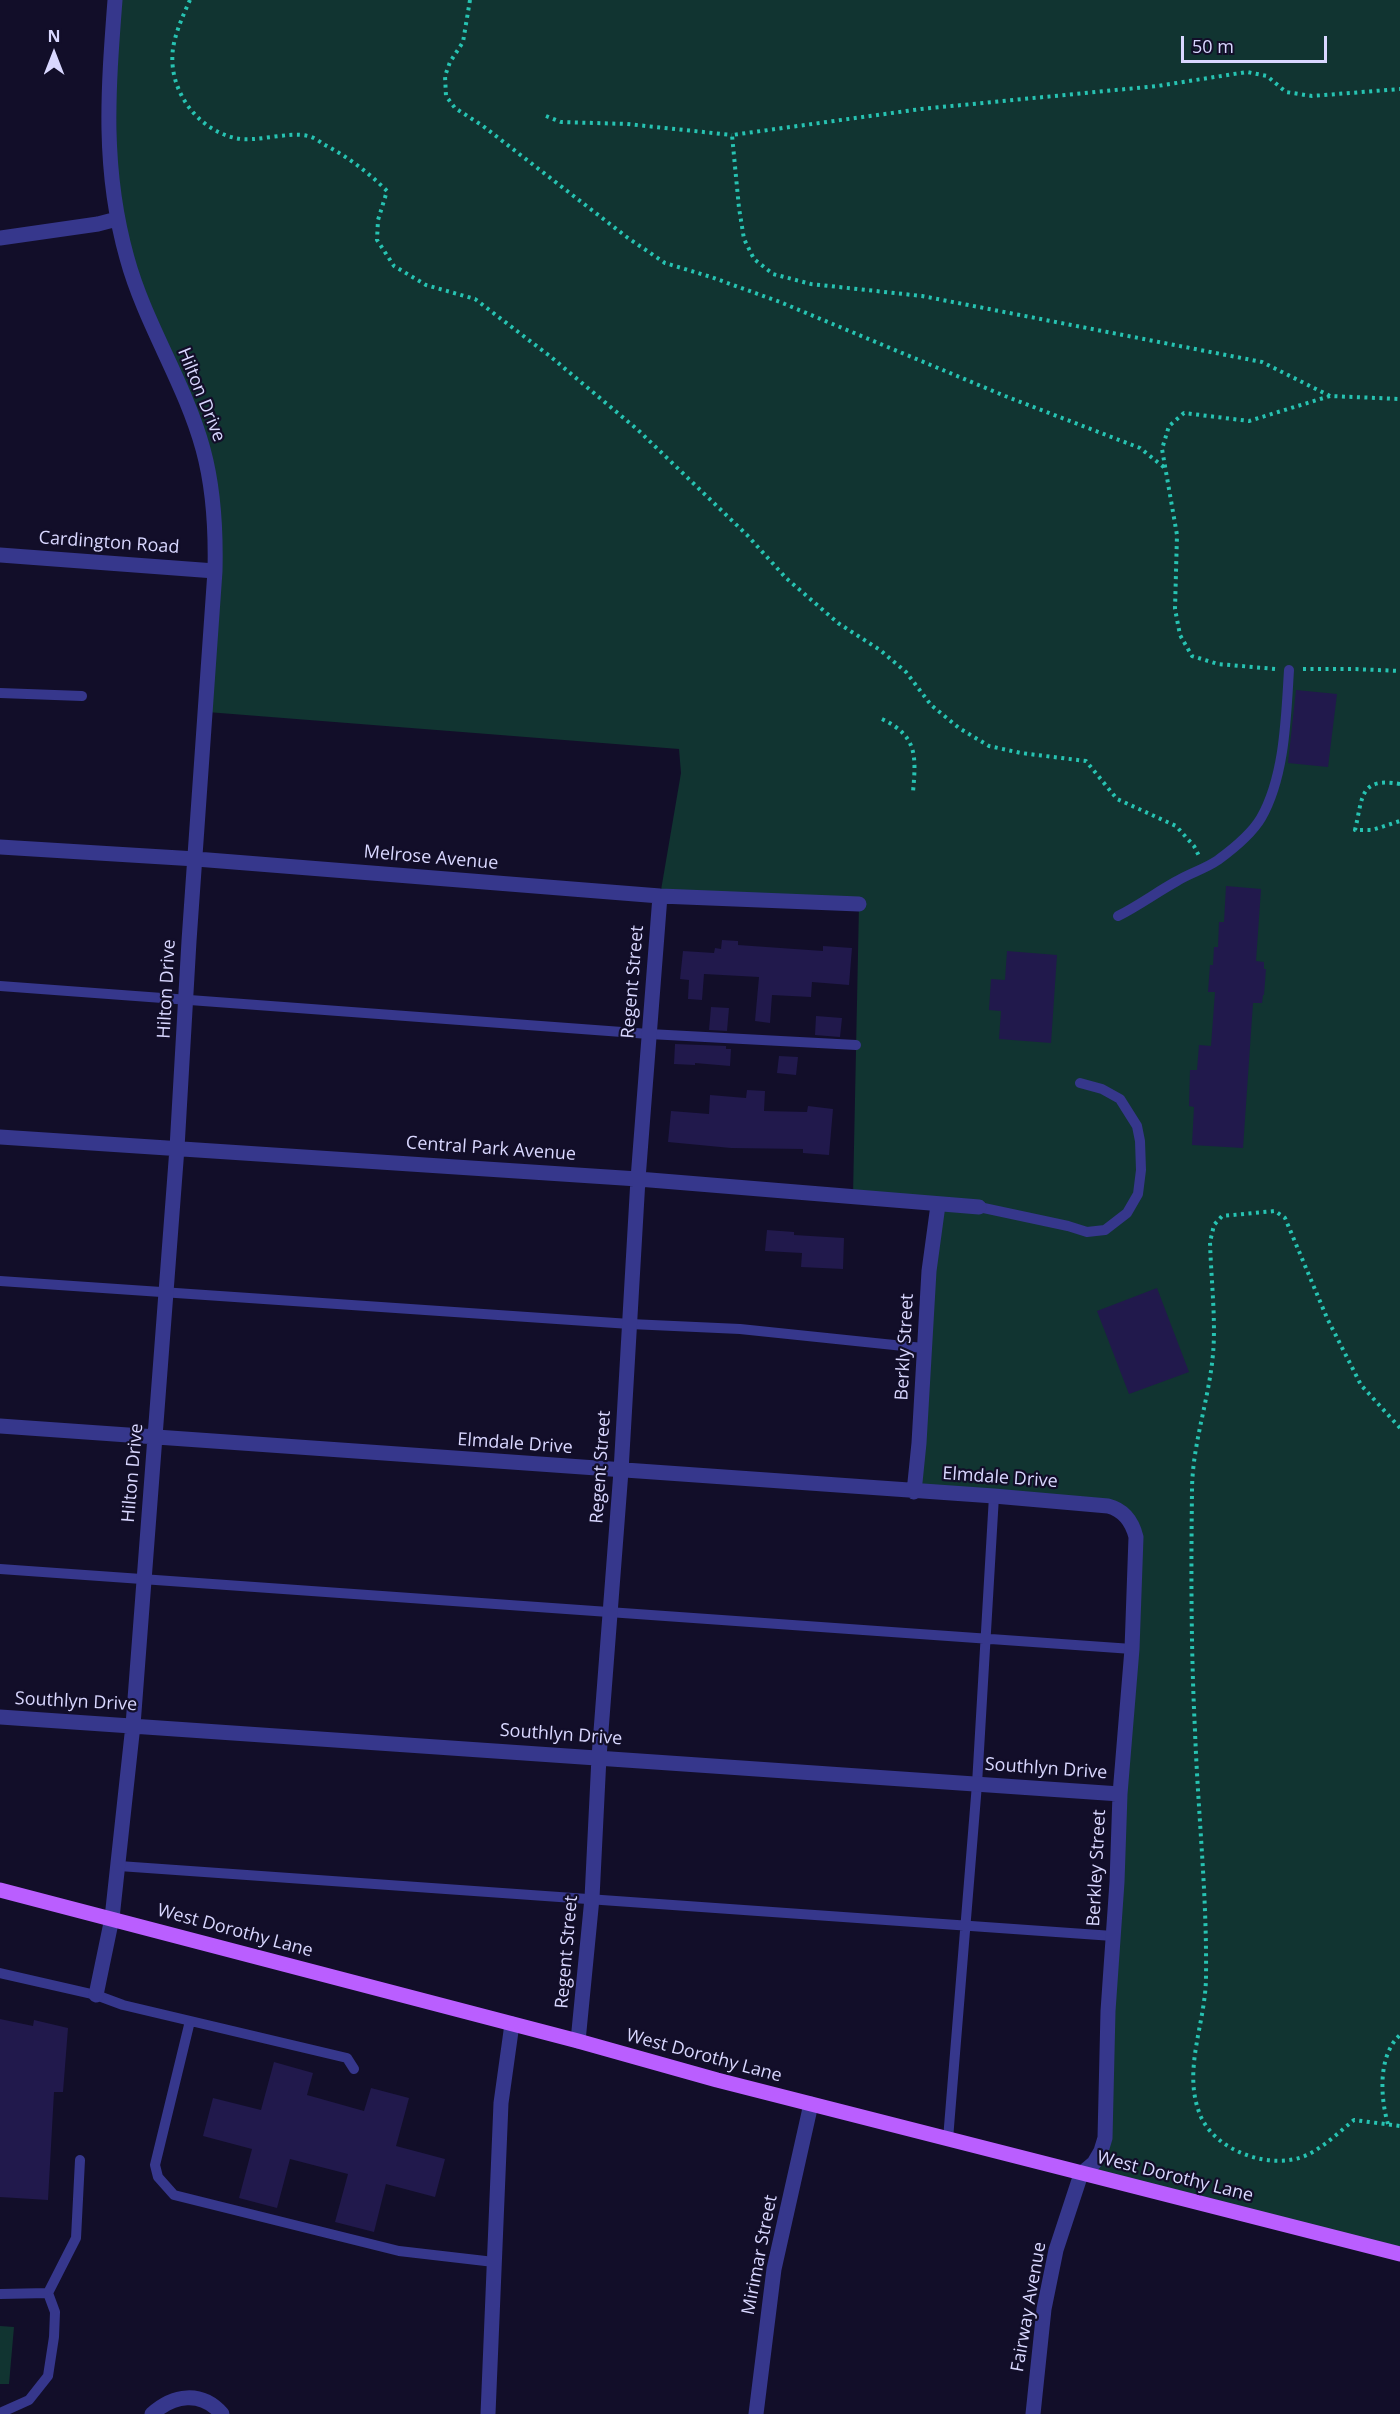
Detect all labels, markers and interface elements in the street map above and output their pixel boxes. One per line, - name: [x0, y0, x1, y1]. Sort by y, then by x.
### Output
- north arrow: [24, 24, 84, 84]
- scale bar: [1184, 24, 1330, 62]
- text: N: [47, 25, 61, 47]
- text: 50 m: [1192, 34, 1234, 58]
- street label: Hilton Drive: [172, 345, 230, 445]
- street label: Cardington Road: [38, 527, 180, 559]
- street label: Melrose Avenue: [363, 841, 499, 875]
- street label: Regent Street: [617, 925, 649, 1039]
- street label: Hilton Drive: [154, 939, 180, 1039]
- street label: Central Park Avenue: [405, 1132, 577, 1166]
- street label: Berkly Street: [891, 1293, 919, 1401]
- street label: Regent Street: [586, 1410, 616, 1524]
- street label: Hilton Drive: [118, 1423, 148, 1523]
- street label: Elmdale Drive: [457, 1429, 573, 1459]
- street label: Elmdale Drive: [942, 1463, 1058, 1493]
- street label: Southlyn Drive: [14, 1688, 138, 1716]
- street label: Southlyn Drive: [499, 1720, 623, 1750]
- street label: Southlyn Drive: [984, 1754, 1108, 1784]
- street label: Berkley Street: [1083, 1809, 1111, 1927]
- street label: Regent Street: [551, 1895, 583, 2009]
- street label: West Dorothy Lane: [155, 1900, 315, 1962]
- street label: West Dorothy Lane: [624, 2025, 784, 2087]
- street label: West Dorothy Lane: [1095, 2147, 1255, 2207]
- street label: Mirimar Street: [738, 2193, 782, 2317]
- street label: Fairway Avenue: [1007, 2240, 1051, 2374]

